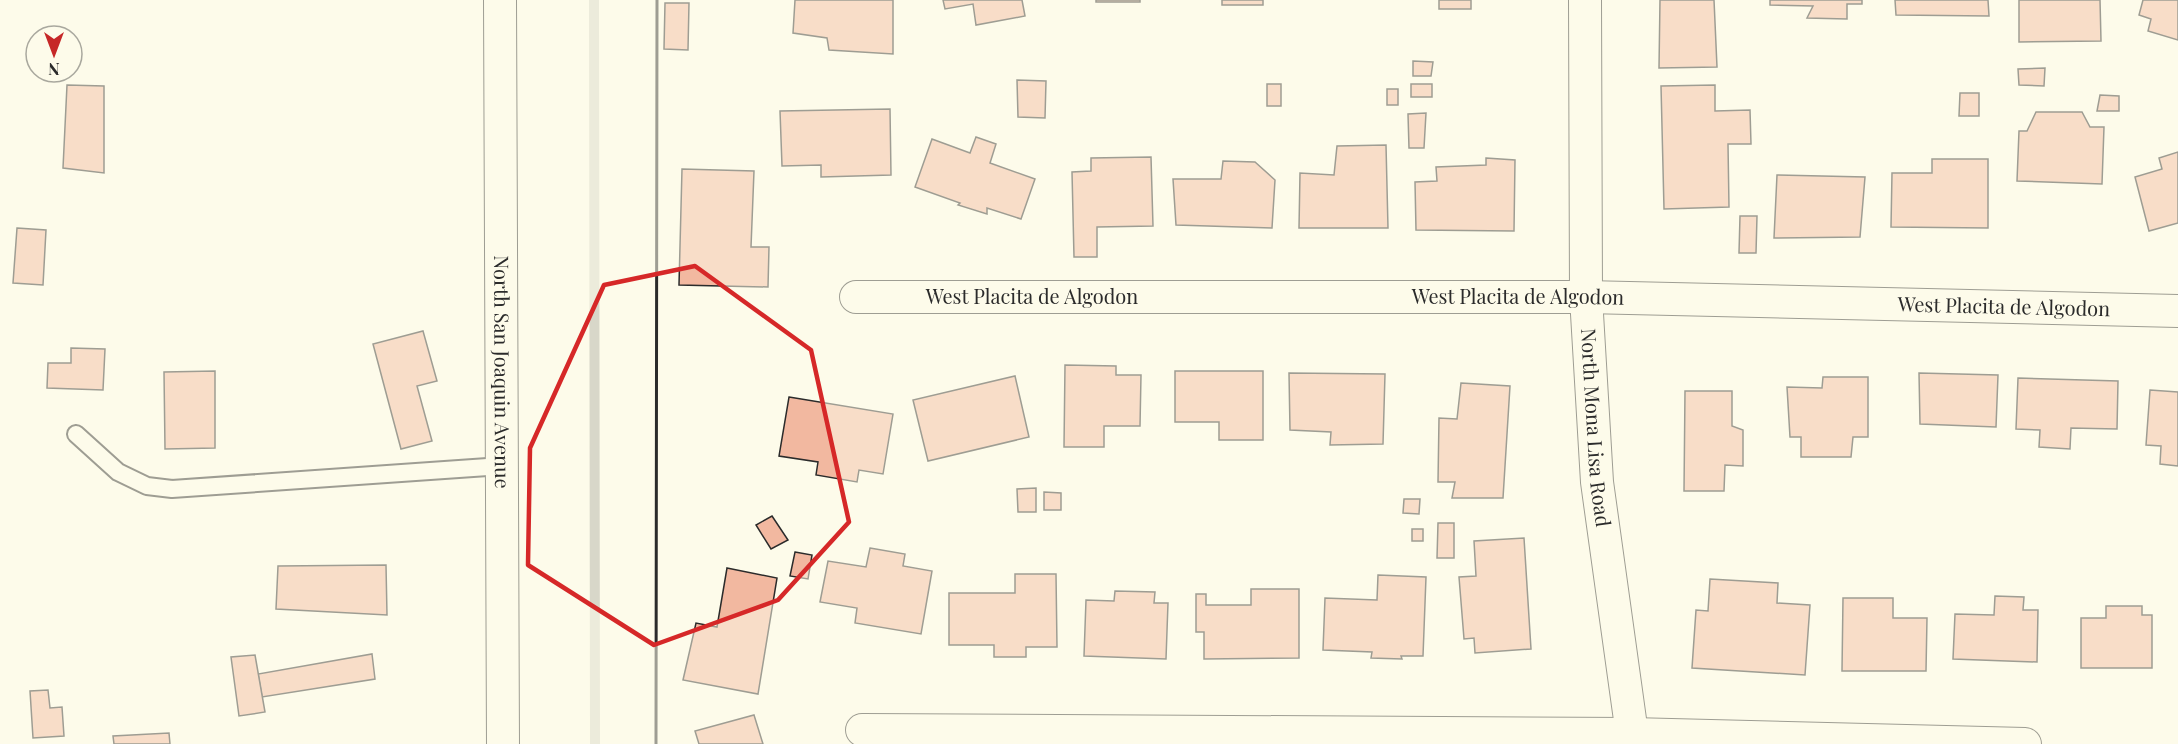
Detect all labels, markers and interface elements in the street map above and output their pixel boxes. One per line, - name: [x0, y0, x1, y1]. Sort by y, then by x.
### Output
- north arrow: [24, 24, 84, 84]
- text: N: [48, 59, 60, 80]
- street label: North San Joaquin Avenue: [489, 255, 517, 489]
- street label: West Placita de Algodon: [925, 282, 1138, 309]
- street label: West Placita de Algodon: [1411, 282, 1625, 310]
- street label: West Placita de Algodon: [1896, 289, 2111, 321]
- street label: North Mona Lisa Road: [1576, 328, 1618, 529]

